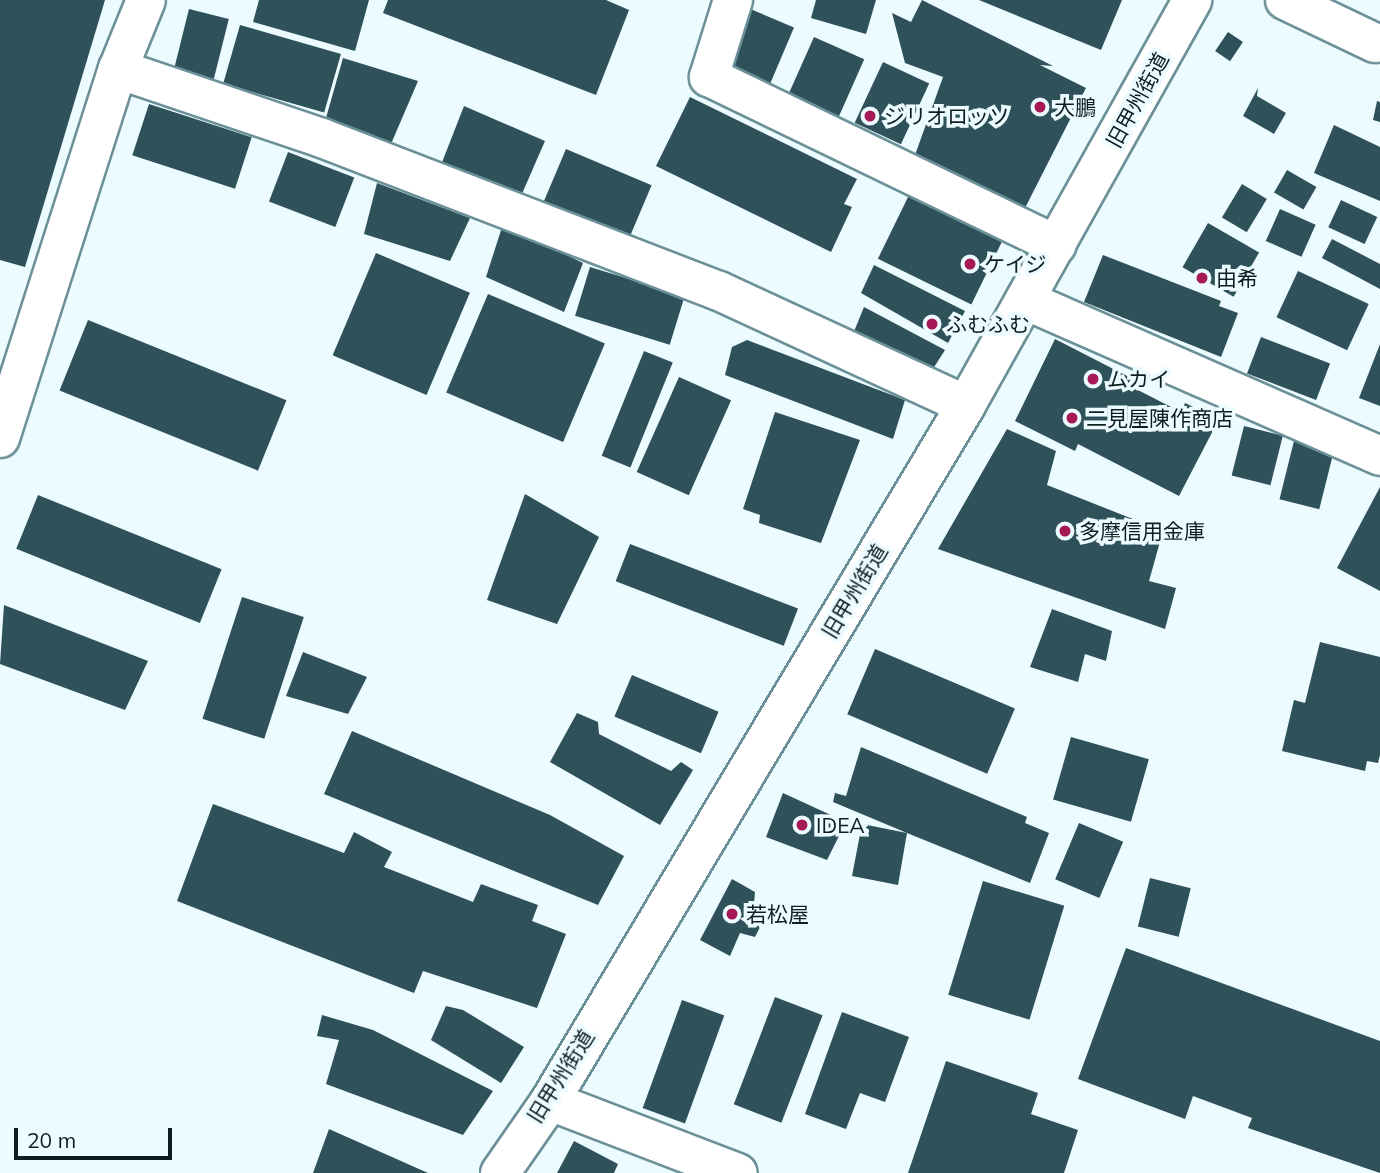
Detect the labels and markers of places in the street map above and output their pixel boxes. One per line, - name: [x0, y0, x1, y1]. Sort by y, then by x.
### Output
- place label: 大鵬: [1054, 94, 1096, 120]
- marker: 大鵬: [1032, 99, 1048, 115]
- place label: ジリオロッソ: [884, 103, 1010, 129]
- marker: ジリオロッソ: [862, 108, 878, 124]
- place label: ケイジ: [984, 251, 1047, 277]
- marker: ケイジ: [962, 256, 978, 272]
- place label: 由希: [1216, 265, 1258, 291]
- marker: 由希: [1194, 270, 1210, 286]
- place label: ふむふむ: [946, 311, 1030, 337]
- marker: ふむふむ: [924, 316, 940, 332]
- place label: ムカイ: [1107, 366, 1170, 392]
- marker: ムカイ: [1085, 371, 1101, 387]
- place label: 二見屋陳作商店: [1086, 405, 1233, 431]
- marker: 二見屋陳作商店: [1064, 410, 1080, 426]
- place label: 多摩信用金庫: [1079, 518, 1205, 544]
- marker: 多摩信用金庫: [1057, 523, 1073, 539]
- place label: IDEA: [816, 812, 865, 838]
- marker: IDEA: [794, 817, 810, 833]
- place label: 若松屋: [746, 901, 809, 927]
- marker: 若松屋: [724, 906, 740, 922]

